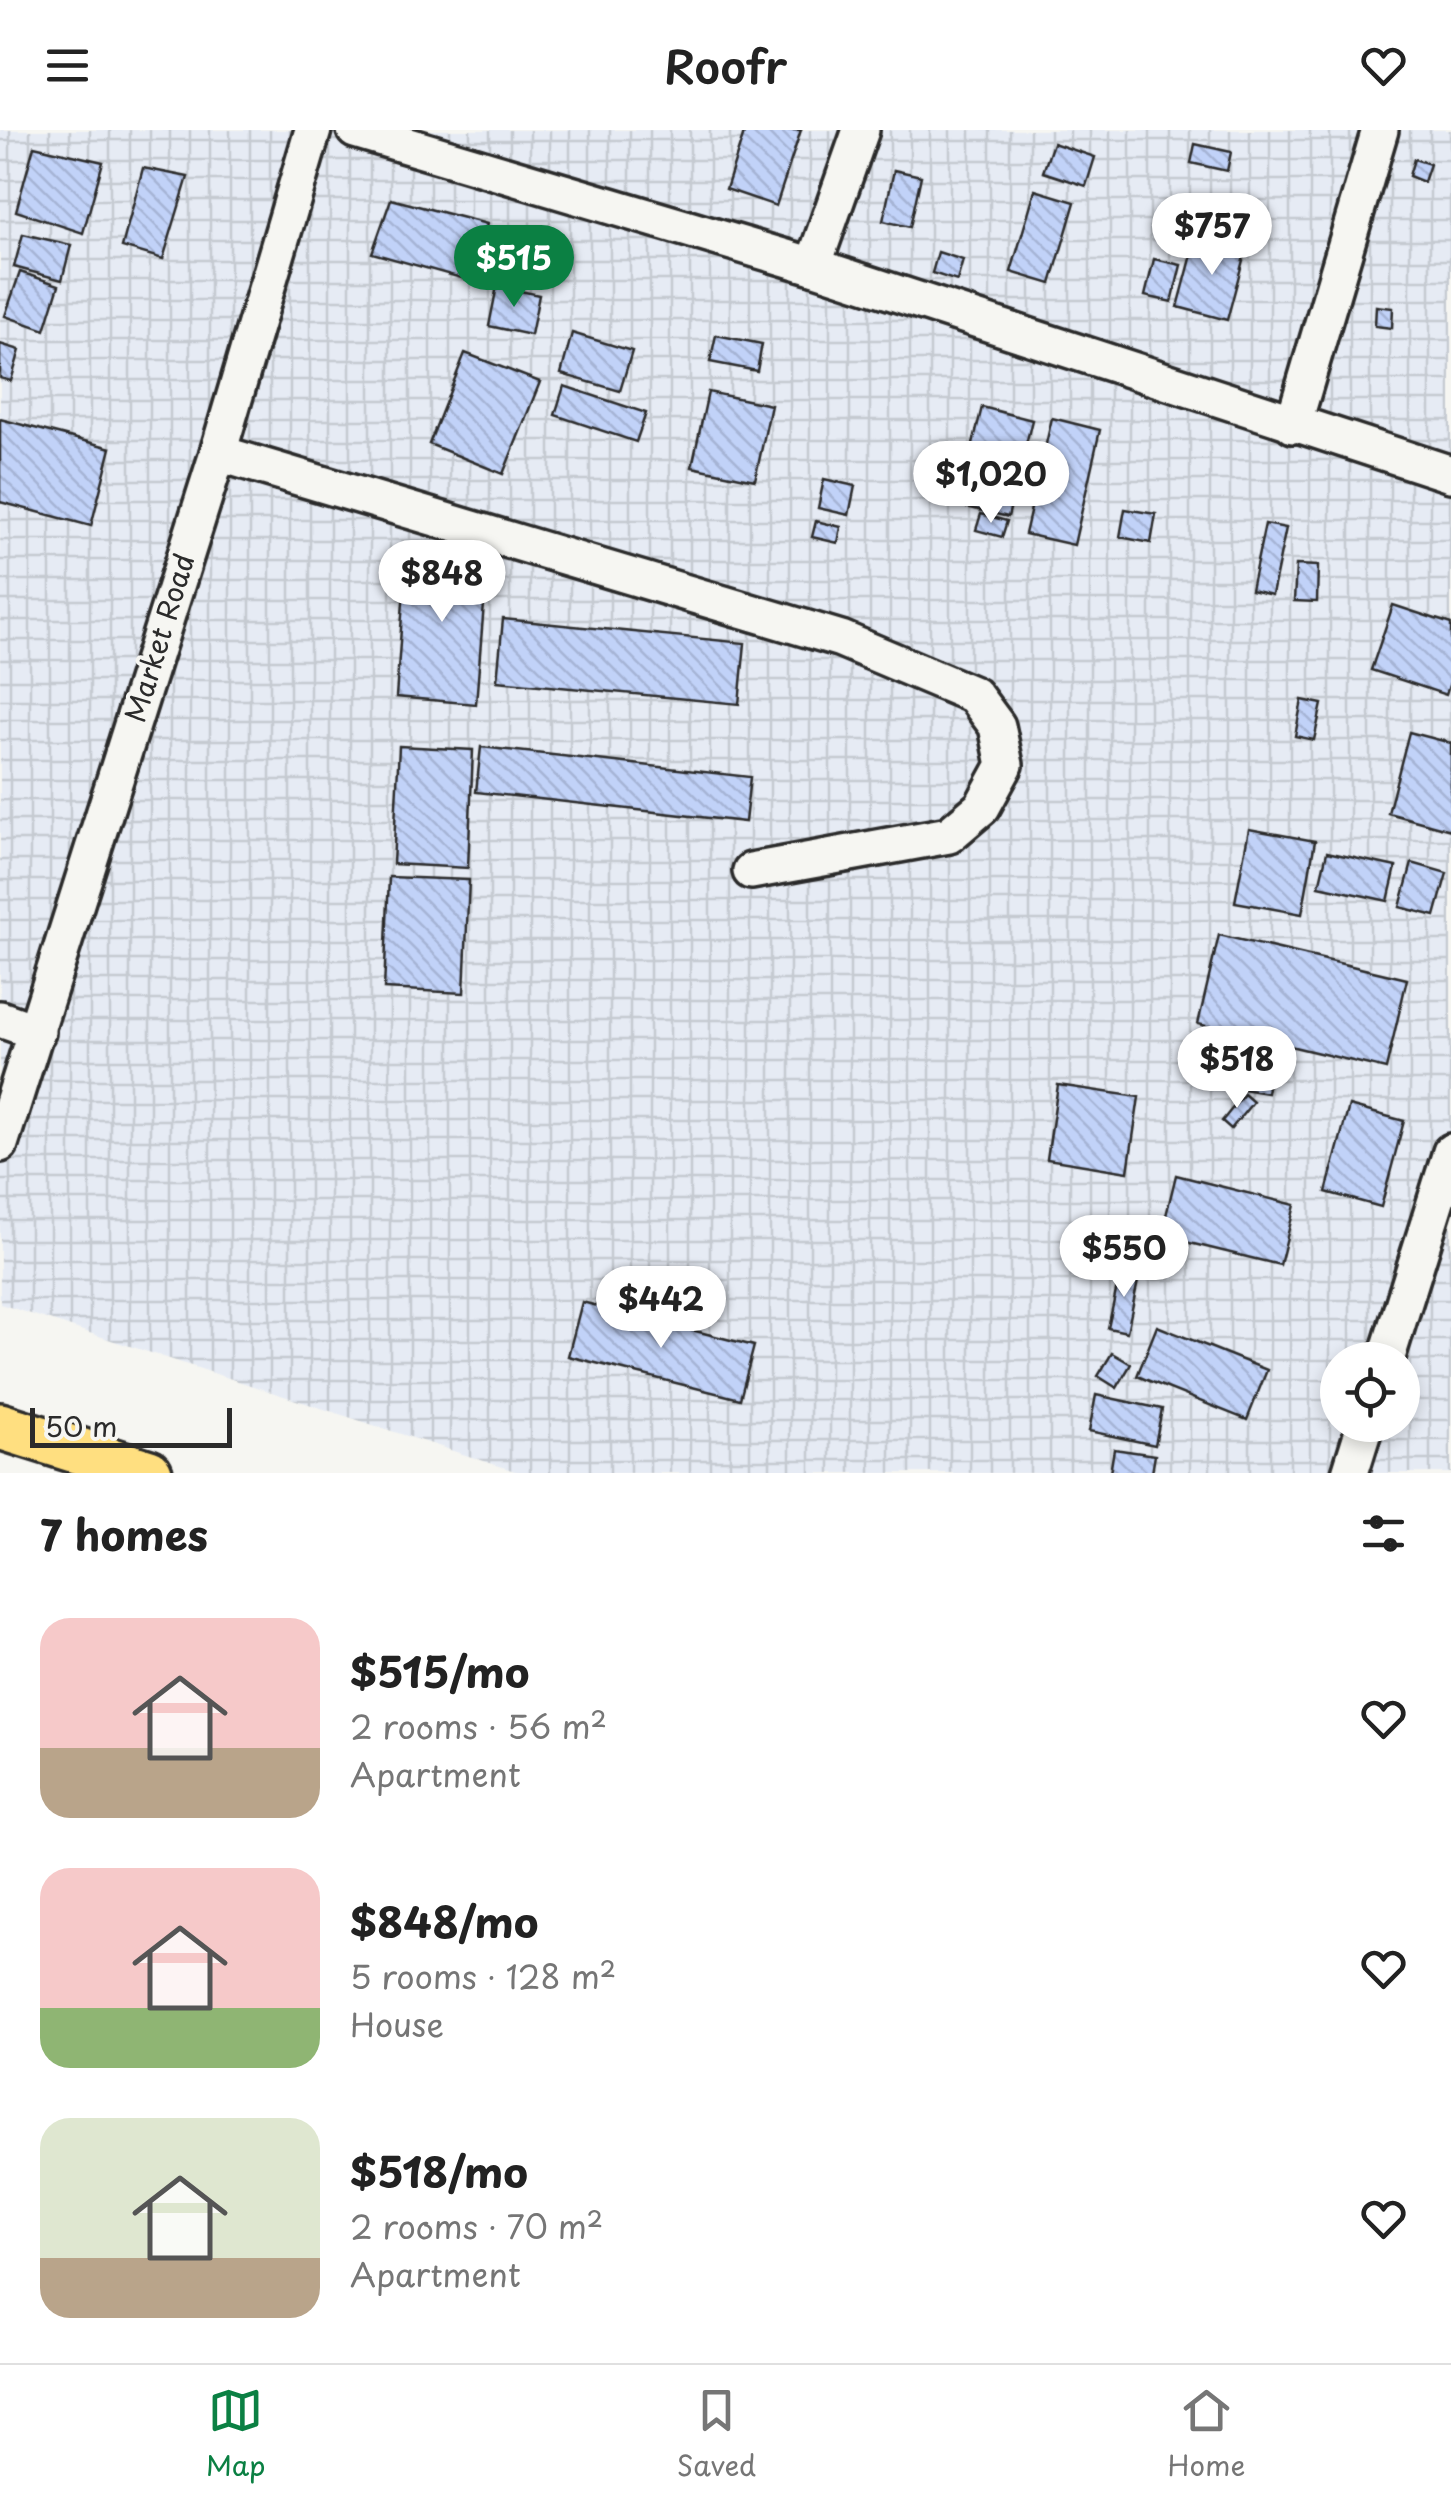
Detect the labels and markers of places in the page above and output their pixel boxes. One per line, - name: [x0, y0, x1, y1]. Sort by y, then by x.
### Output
- pin: $757: [1153, 193, 1271, 278]
- pin: $515: [455, 225, 573, 310]
- pin: $1,020: [910, 441, 1072, 526]
- pin: $848: [383, 540, 501, 625]
- pin: $518: [1178, 1026, 1296, 1111]
- pin: $550: [1065, 1215, 1183, 1300]
- pin: $442: [602, 1266, 720, 1351]

